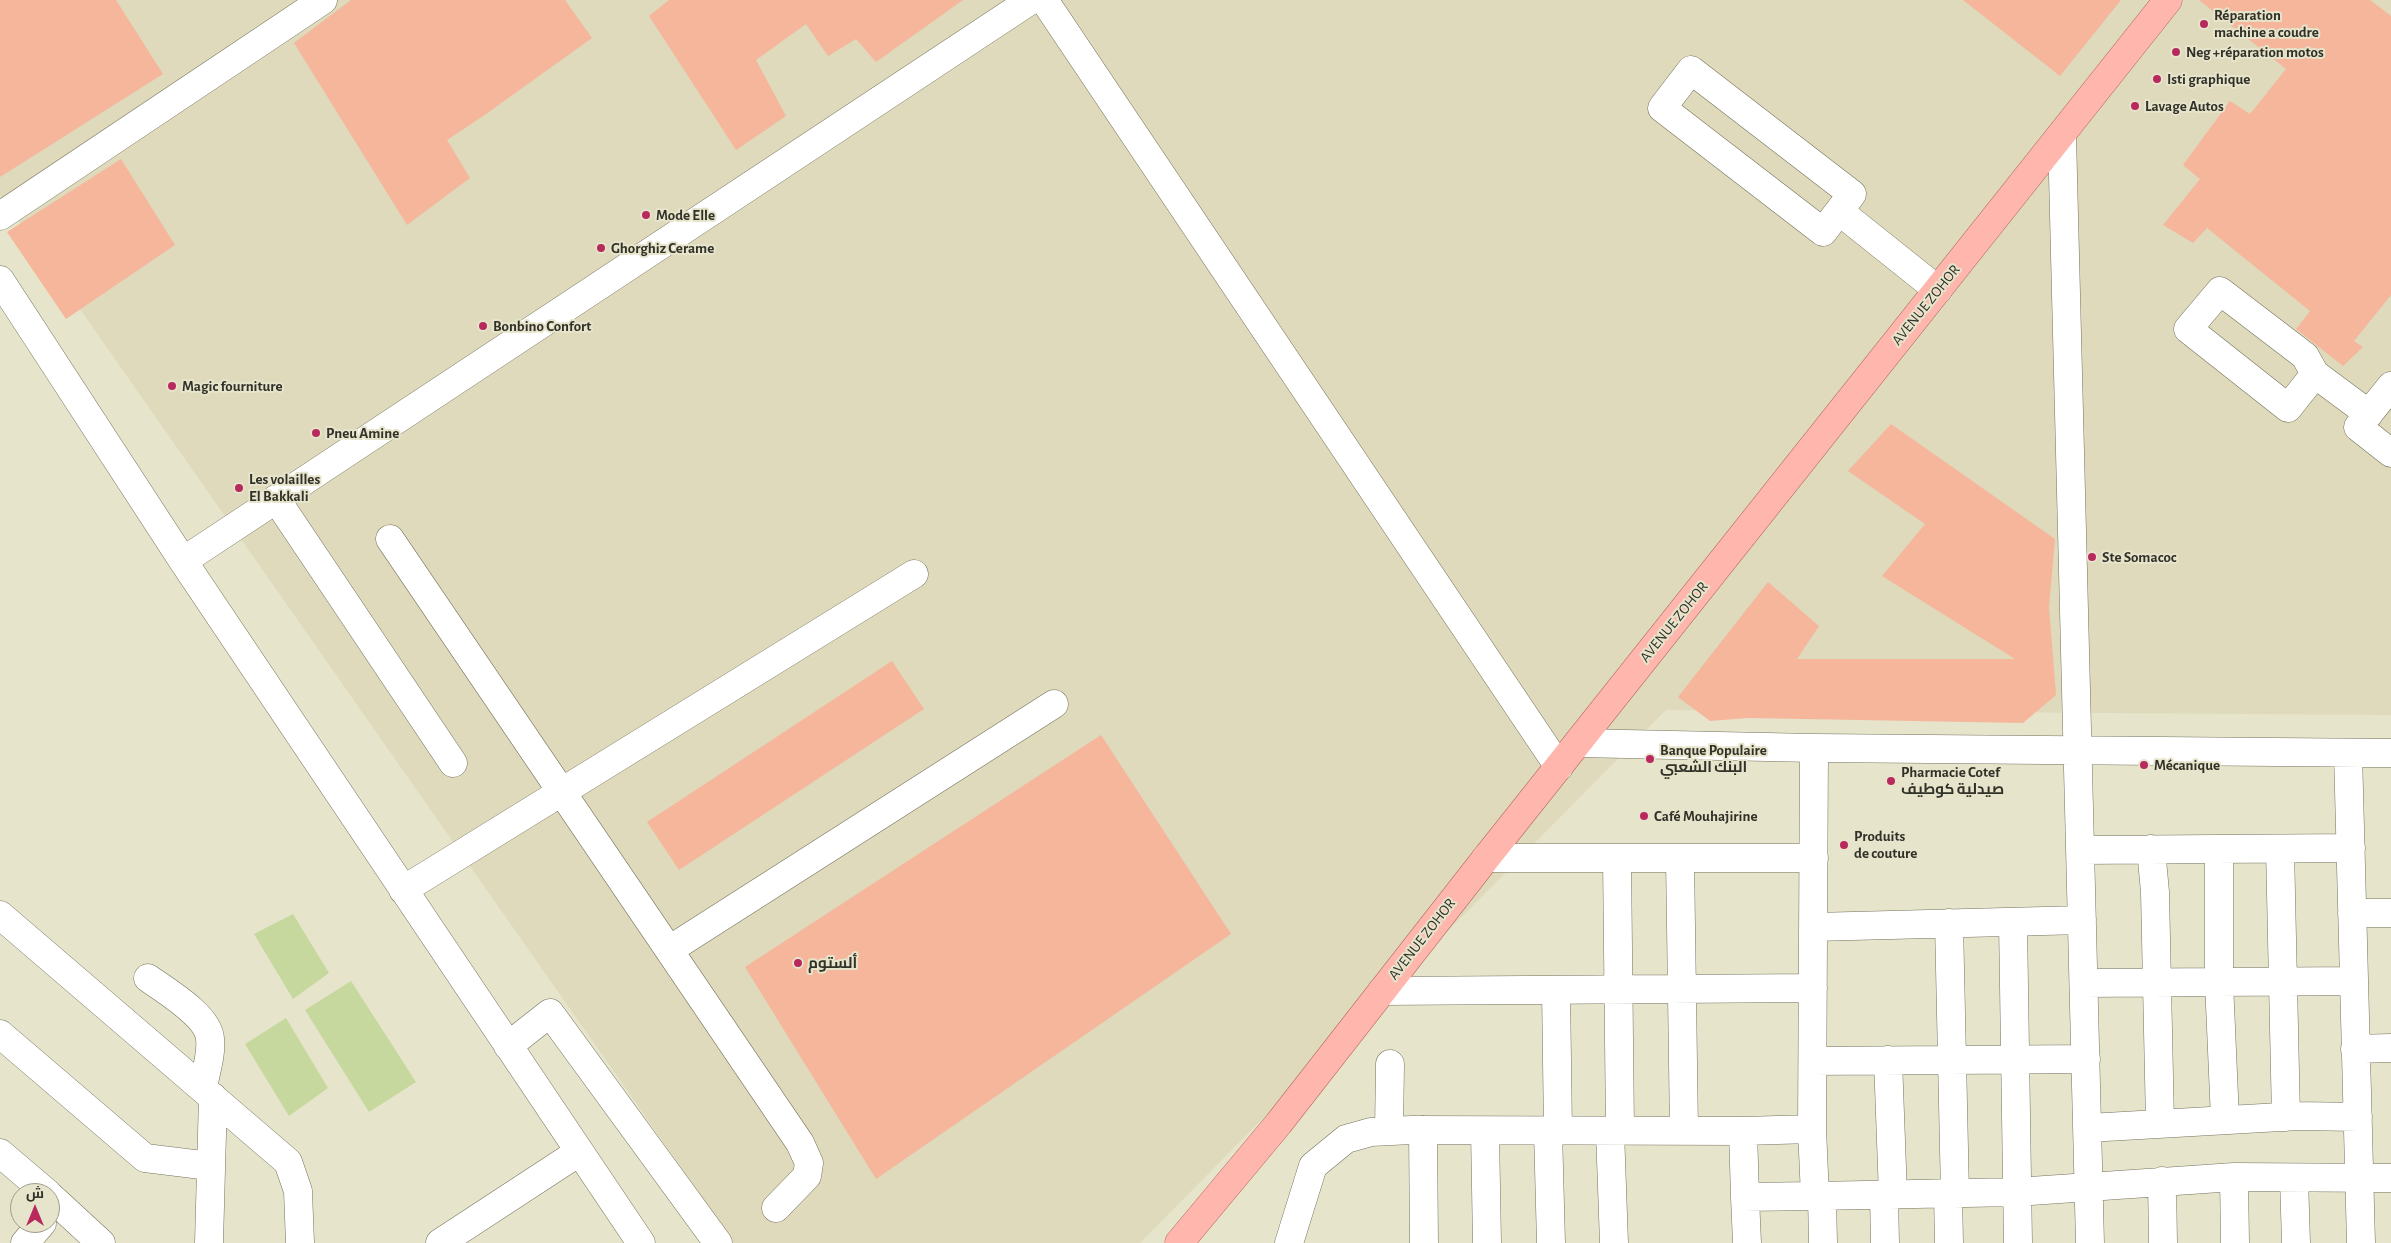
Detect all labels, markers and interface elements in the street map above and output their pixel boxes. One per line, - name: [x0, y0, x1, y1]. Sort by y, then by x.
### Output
- place label: Réparation machine a coudre: [2214, 6, 2319, 41]
- marker: Réparation machine a coudre: [2198, 18, 2210, 30]
- place label: Neg +réparation motos: [2186, 43, 2324, 61]
- marker: Neg +réparation motos: [2170, 46, 2182, 58]
- place label: Isti graphique: [2167, 70, 2250, 88]
- marker: Isti graphique: [2151, 73, 2163, 85]
- place label: Lavage Autos: [2145, 97, 2224, 115]
- marker: Lavage Autos: [2129, 100, 2141, 112]
- place label: Mode Elle: [656, 206, 715, 224]
- marker: Mode Elle: [640, 209, 652, 221]
- place label: Ghorghiz Cerame: [611, 239, 714, 257]
- marker: Ghorghiz Cerame: [595, 242, 607, 254]
- street label: AVENUE ZOHOR: [1888, 261, 1964, 349]
- place label: Bonbino Confort: [493, 317, 591, 335]
- marker: Bonbino Confort: [477, 320, 489, 332]
- place label: Magic fourniture: [182, 377, 283, 395]
- marker: Magic fourniture: [166, 380, 178, 392]
- place label: Pneu Amine: [326, 424, 399, 442]
- marker: Pneu Amine: [310, 427, 322, 439]
- place label: Les volailles El Bakkali: [249, 470, 320, 505]
- marker: Les volailles El Bakkali: [233, 482, 245, 494]
- place label: Ste Somacoc: [2102, 548, 2177, 566]
- marker: Ste Somacoc: [2086, 551, 2098, 563]
- street label: AVENUE ZOHOR: [1636, 578, 1712, 666]
- place label: Banque Populaire البنك الشعبي: [1660, 741, 1767, 776]
- marker: Banque Populaire البنك الشعبي: [1644, 753, 1656, 765]
- place label: Mécanique: [2154, 756, 2220, 774]
- marker: Mécanique: [2138, 759, 2150, 771]
- place label: Pharmacie Cotef صيدلية كوطيف: [1901, 763, 2004, 798]
- marker: Pharmacie Cotef صيدلية كوطيف: [1885, 775, 1897, 787]
- place label: Café Mouhajirine: [1654, 807, 1757, 825]
- marker: Café Mouhajirine: [1638, 810, 1650, 822]
- place label: Produits de couture: [1854, 827, 1917, 862]
- marker: Produits de couture: [1838, 839, 1850, 851]
- street label: AVENUE ZOHOR: [1385, 895, 1459, 983]
- place label: ألستوم: [808, 954, 857, 972]
- marker: ألستوم: [792, 957, 804, 969]
- north arrow: [10, 1183, 60, 1233]
- text: ش: [26, 1187, 44, 1201]

